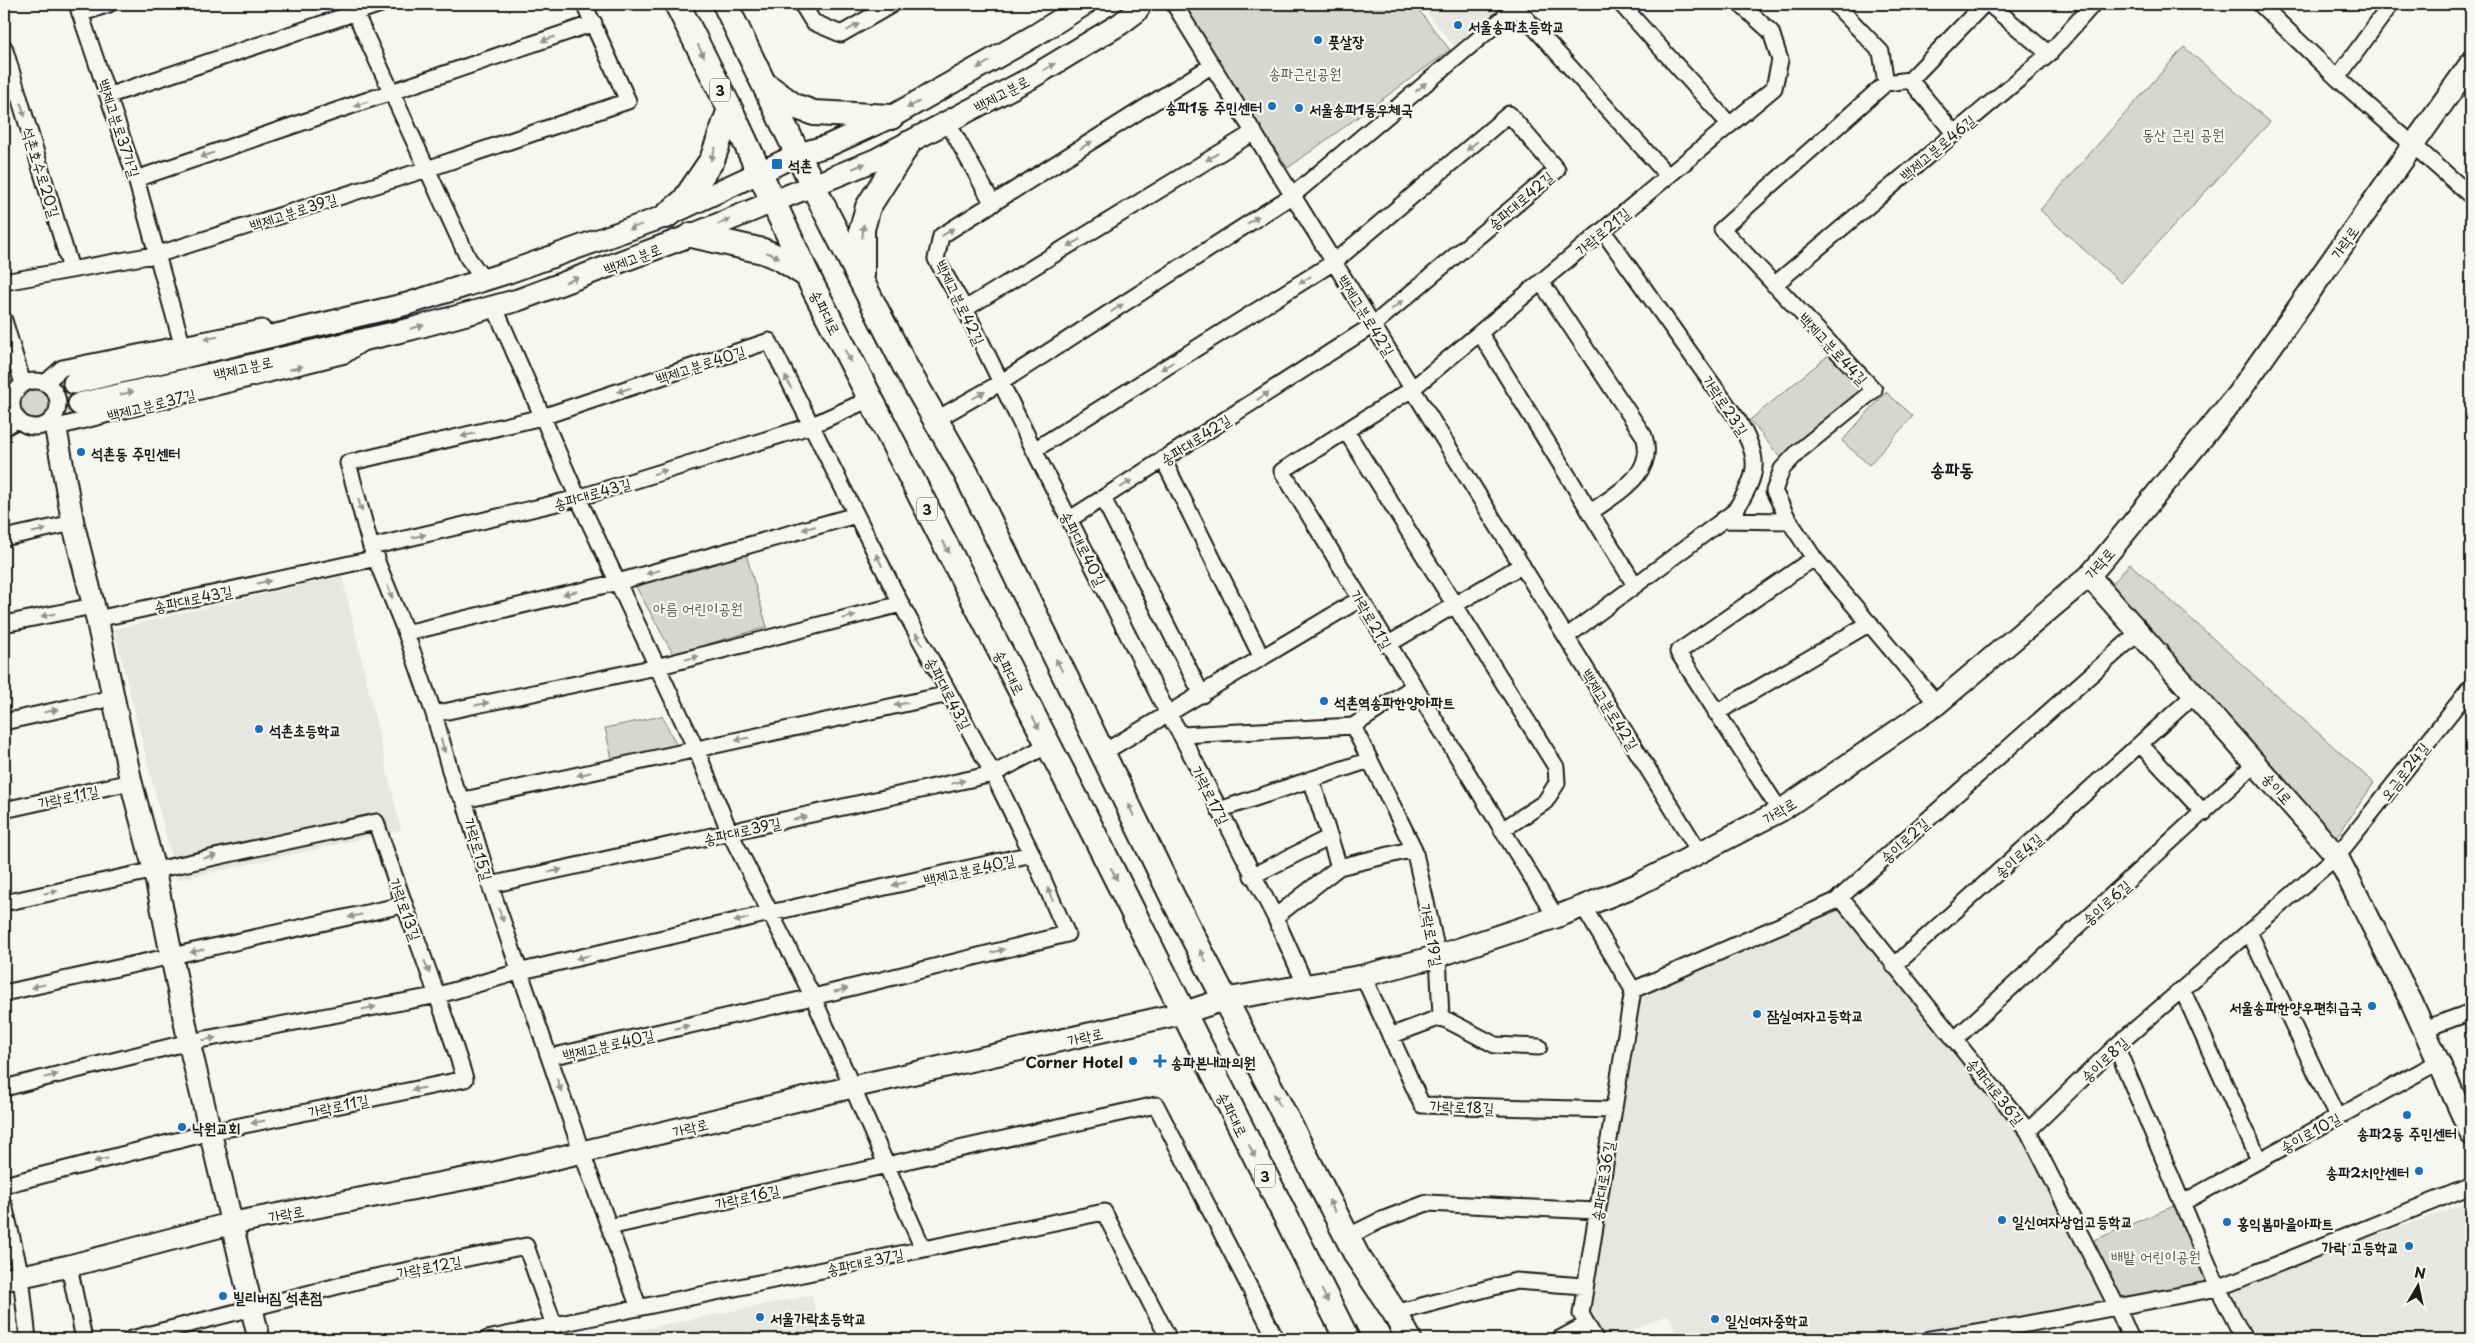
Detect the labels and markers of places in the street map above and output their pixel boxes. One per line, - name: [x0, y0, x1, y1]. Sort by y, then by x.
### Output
- place label: 서울송파초등학교: [1468, 14, 1565, 37]
- marker: 서울송파초등학교: [1452, 19, 1464, 31]
- place label: 풋살장: [1328, 29, 1364, 52]
- marker: 풋살장: [1312, 34, 1324, 46]
- place label: 송파1동 주민센터: [1166, 95, 1262, 118]
- place label: 서울송파1동우체국: [1309, 97, 1413, 120]
- marker: 송파1동 주민센터: [1266, 100, 1278, 112]
- marker: 서울송파1동우체국: [1293, 102, 1305, 114]
- place label: 석촌: [788, 153, 812, 176]
- marker: 석촌: [770, 157, 784, 171]
- place label: 석촌동 주민센터: [91, 441, 180, 464]
- marker: 석촌동 주민센터: [75, 446, 87, 458]
- place label: 석촌역송파한양아파트: [1334, 690, 1455, 713]
- marker: 석촌역송파한양아파트: [1318, 695, 1330, 707]
- place label: 석촌초등학교: [269, 718, 341, 741]
- marker: 석촌초등학교: [253, 723, 265, 735]
- place label: 서울송파한양우편취급국: [2229, 995, 2362, 1018]
- marker: 서울송파한양우편취급국: [2366, 1000, 2378, 1012]
- place label: 잠실여자고등학교: [1767, 1003, 1864, 1026]
- marker: 잠실여자고등학교: [1751, 1008, 1763, 1020]
- place label: Corner Hotel: [1026, 1050, 1123, 1073]
- place label: 송파본내과의원: [1171, 1050, 1256, 1073]
- marker: 송파본내과의원: [1153, 1054, 1167, 1068]
- marker: Corner Hotel: [1127, 1055, 1139, 1067]
- marker: 송파2동 주민센터: [2401, 1109, 2413, 1121]
- place label: 낙원교회: [192, 1116, 240, 1139]
- marker: 낙원교회: [176, 1121, 188, 1133]
- place label: 송파2동 주민센터: [2357, 1121, 2457, 1144]
- place label: 송파2치안센터: [2326, 1160, 2409, 1183]
- marker: 송파2치안센터: [2413, 1165, 2425, 1177]
- place label: 일신여자상업고등학교: [2012, 1209, 2133, 1232]
- place label: 홍익봄마을아파트: [2237, 1211, 2334, 1234]
- marker: 일신여자상업고등학교: [1996, 1214, 2008, 1226]
- marker: 홍익봄마을아파트: [2221, 1216, 2233, 1228]
- place label: 가락 고등학교: [2322, 1235, 2399, 1258]
- marker: 가락 고등학교: [2403, 1240, 2415, 1252]
- place label: 빌리버짐 석촌점: [233, 1285, 322, 1308]
- marker: 빌리버짐 석촌점: [217, 1290, 229, 1302]
- place label: 서울가락초등학교: [770, 1306, 867, 1329]
- place label: 일신여자중학교: [1725, 1308, 1810, 1331]
- marker: 서울가락초등학교: [754, 1311, 766, 1323]
- marker: 일신여자중학교: [1709, 1313, 1721, 1325]

